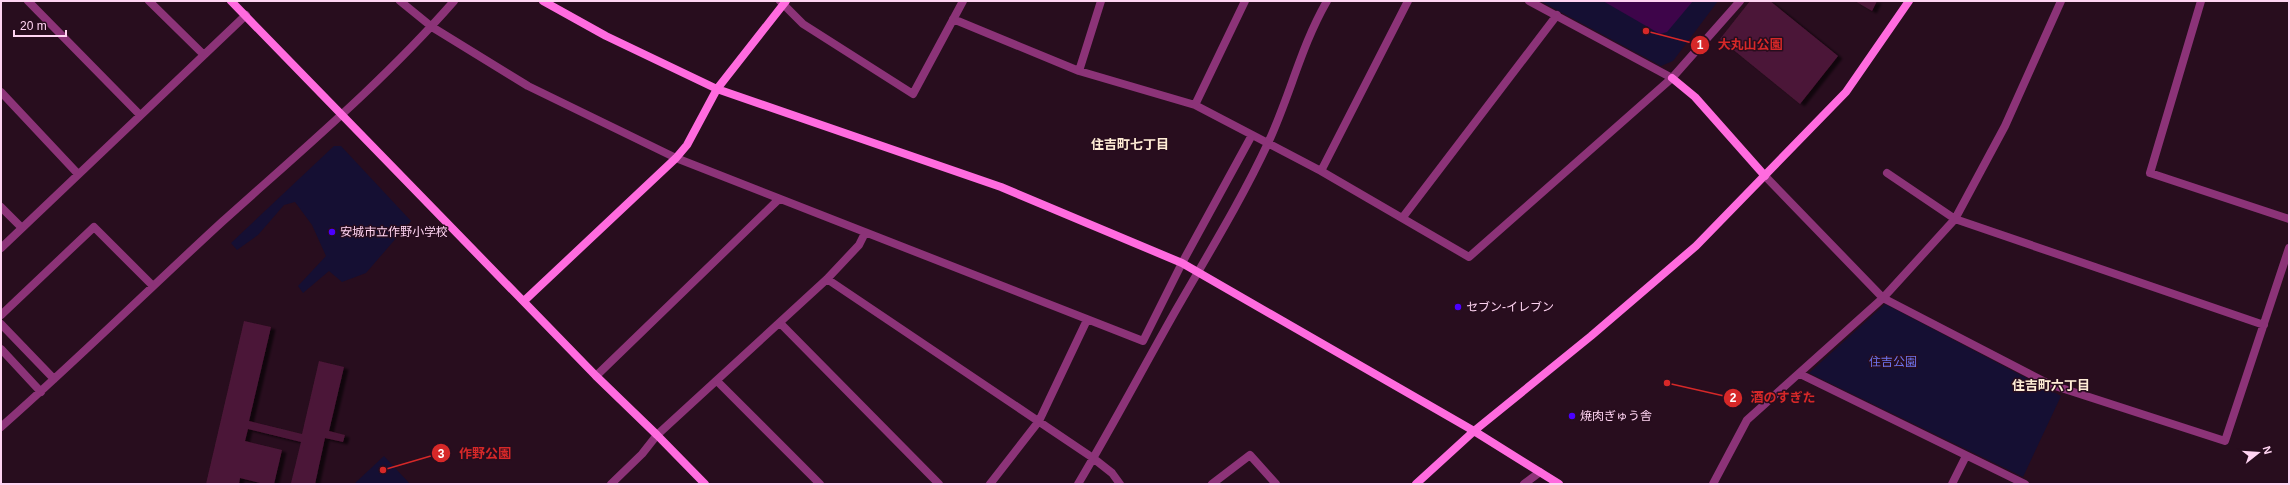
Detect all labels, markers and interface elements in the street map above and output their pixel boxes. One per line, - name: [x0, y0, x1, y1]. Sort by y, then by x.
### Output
- scale bar: [14, 12, 66, 38]
- text: 20 m: [20, 19, 47, 33]
- callout: 大丸山公園: [1690, 32, 1791, 57]
- text: 大丸山公園: [1717, 37, 1783, 52]
- text: 1: [1697, 38, 1704, 52]
- district label: 住吉町七丁目: [1091, 137, 1169, 152]
- place label: 安城市立作野小学校: [340, 225, 448, 239]
- marker: 安城市立作野小学校: [327, 227, 337, 237]
- place label: セブン-イレブン: [1466, 300, 1554, 314]
- marker: セブン-イレブン: [1453, 302, 1463, 312]
- park label: 住吉公園: [1869, 355, 1917, 369]
- district label: 住吉町六丁目: [2012, 378, 2090, 393]
- callout: 酒のすぎた: [1723, 385, 1824, 410]
- text: 酒のすぎた: [1750, 390, 1816, 405]
- text: 2: [1730, 391, 1737, 405]
- place label: 焼肉ぎゅう舎: [1580, 409, 1652, 423]
- marker: 焼肉ぎゅう舎: [1567, 411, 1577, 421]
- north arrow: [2238, 433, 2278, 473]
- callout: 作野公園: [431, 441, 519, 466]
- text: N: [2261, 445, 2274, 456]
- text: 作野公園: [459, 446, 511, 461]
- text: 3: [438, 447, 445, 461]

